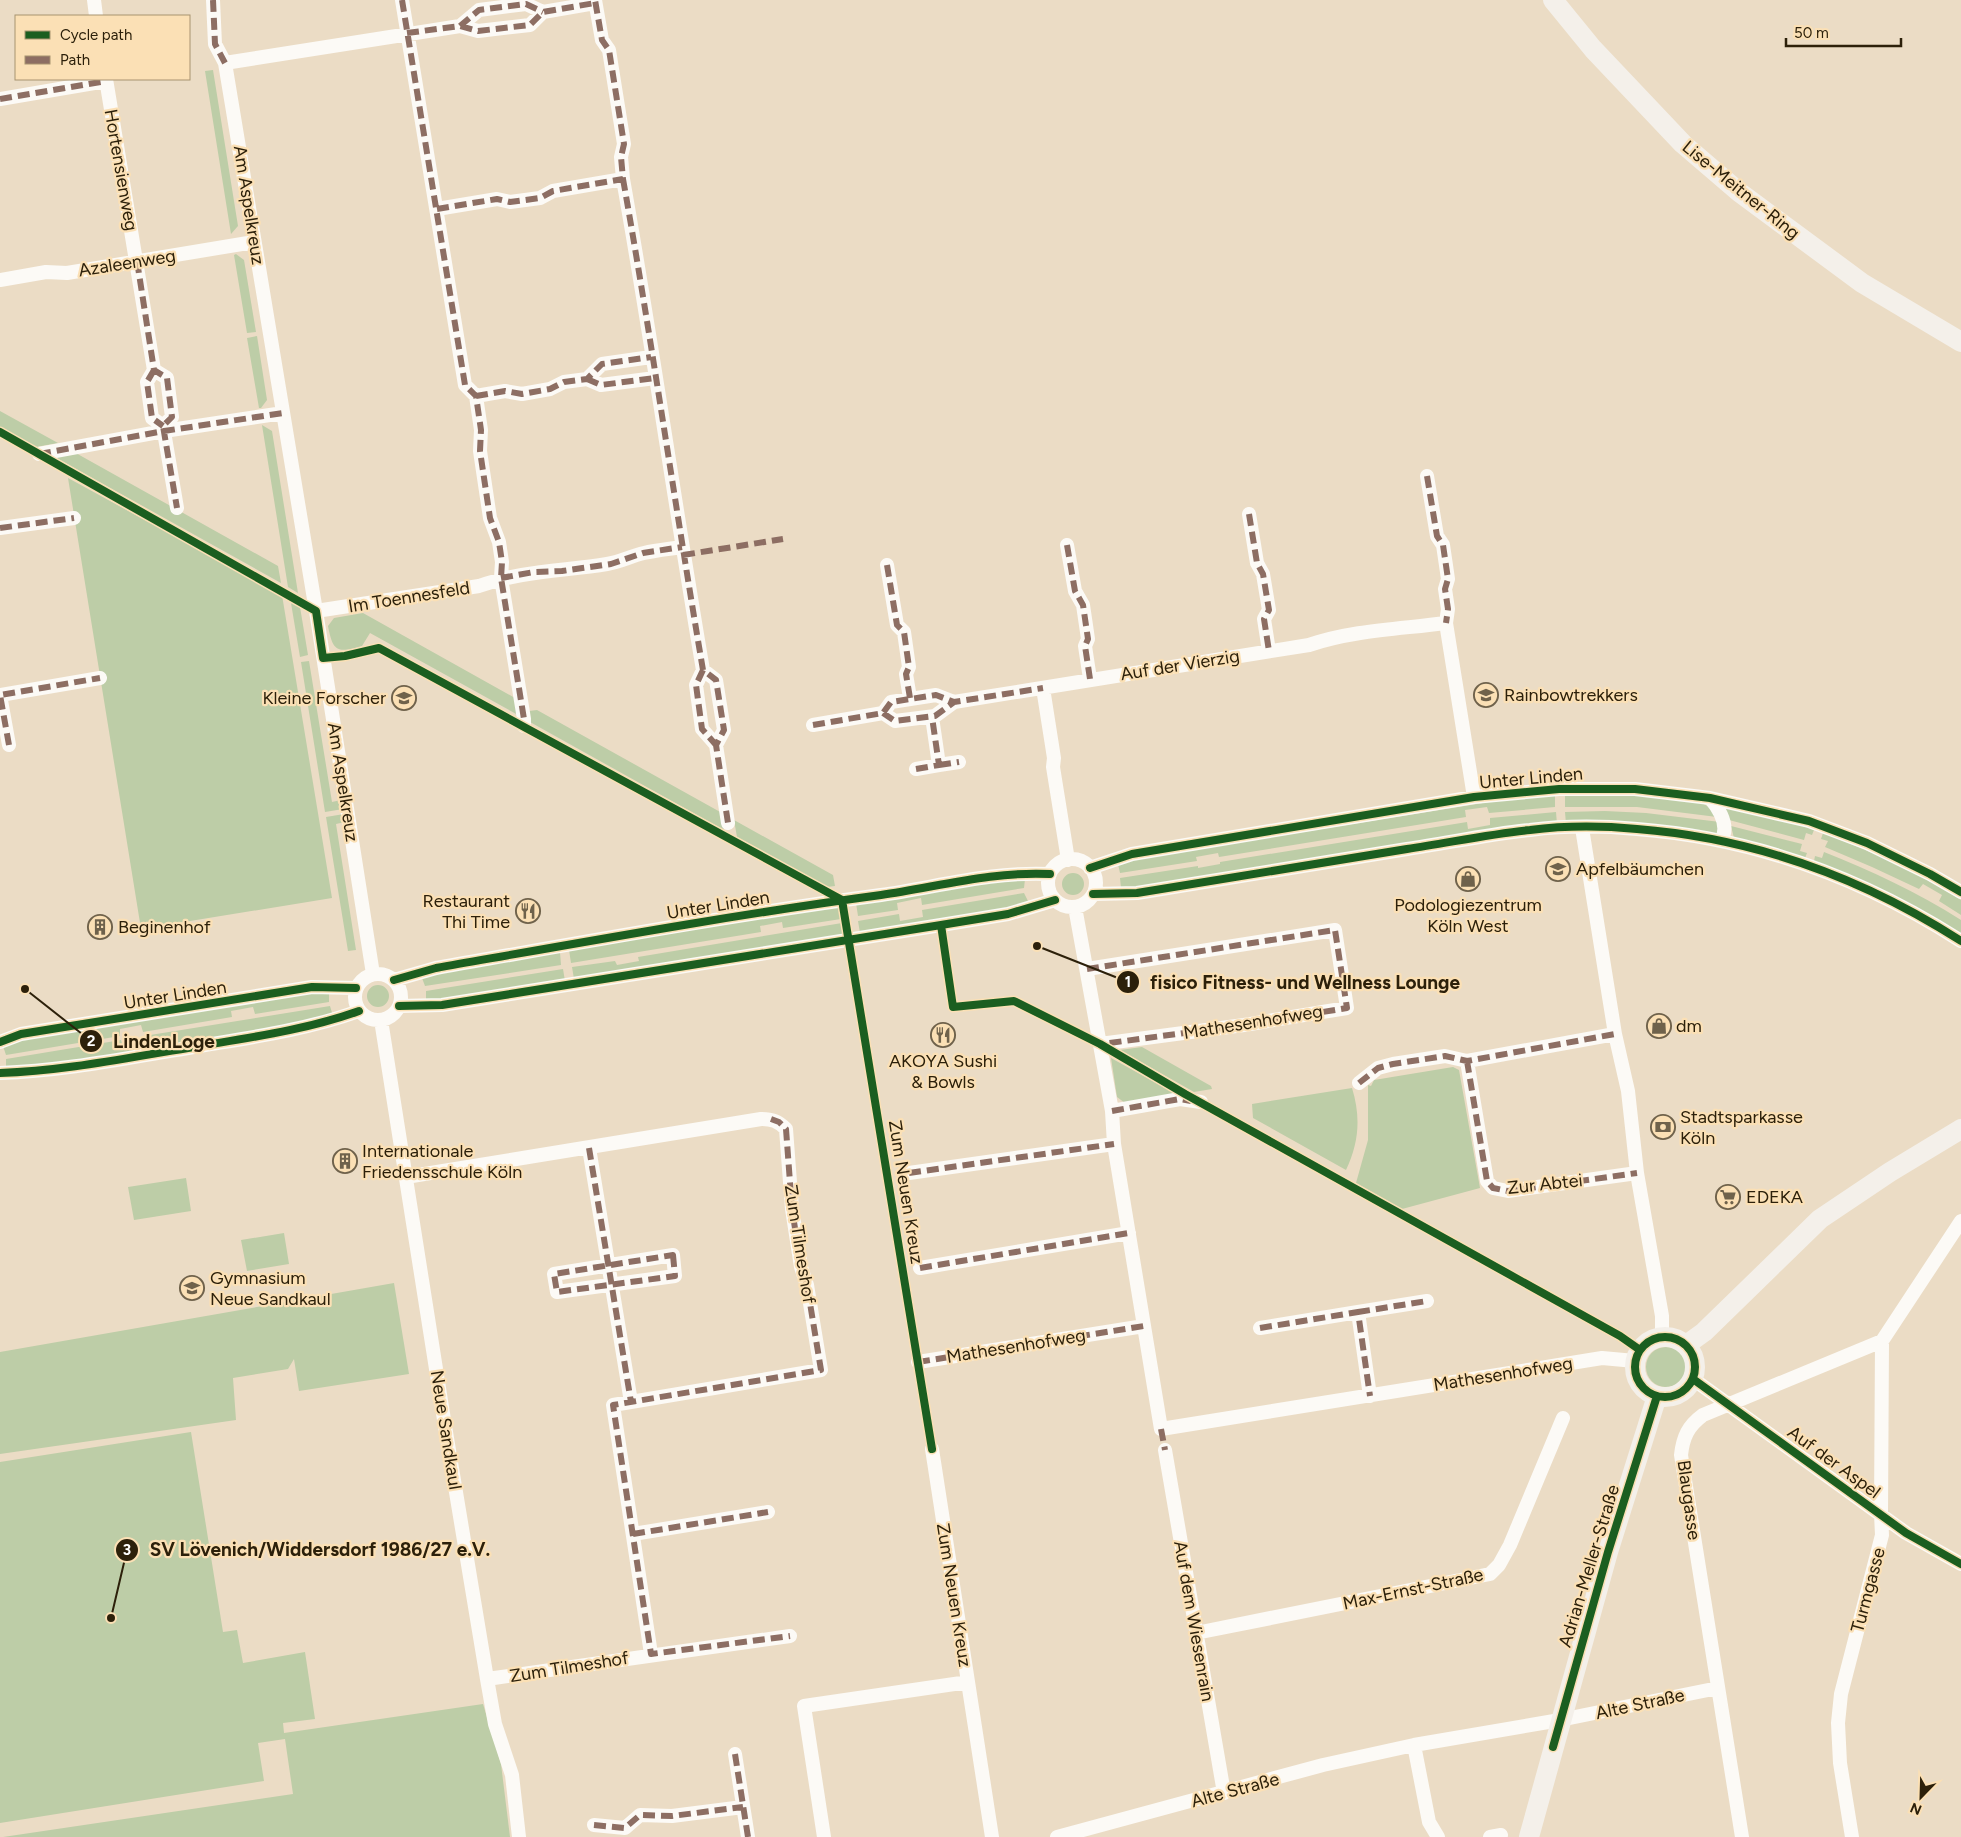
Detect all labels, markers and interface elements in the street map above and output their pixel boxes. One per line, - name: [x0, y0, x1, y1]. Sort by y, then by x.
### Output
- legend: [15, 15, 190, 80]
- scale bar: [1786, 15, 1901, 47]
- text: 50 m: [1794, 24, 1829, 42]
- text: Cycle path: [60, 26, 132, 44]
- text: Path: [60, 51, 90, 69]
- street label: Hortensienweg: [99, 107, 143, 233]
- street label: Lise-Meitner-Ring: [1678, 136, 1804, 244]
- street label: Am Aspelkreuz: [229, 144, 269, 266]
- street label: Azaleenweg: [77, 244, 177, 282]
- street label: Im Toennesfeld: [347, 577, 471, 617]
- street label: Auf der Vierzig: [1119, 645, 1241, 685]
- school or university icon: Rainbowtrekkers: [1473, 682, 1499, 708]
- place label: Rainbowtrekkers: [1504, 684, 1638, 706]
- school or university icon: Kleine Forscher: [391, 685, 417, 711]
- place label: Kleine Forscher: [262, 687, 386, 709]
- street label: Am Aspelkreuz: [323, 721, 363, 843]
- street label: Unter Linden: [1478, 763, 1584, 793]
- school or university icon: Apfelbäumchen: [1545, 856, 1571, 882]
- place label: Apfelbäumchen: [1576, 858, 1704, 880]
- shop icon: Podologiezentrum Köln West: [1455, 866, 1481, 892]
- street label: Unter Linden: [665, 886, 771, 924]
- place label: Restaurant Thi Time: [422, 890, 510, 933]
- place label: Podologiezentrum Köln West: [1394, 894, 1542, 937]
- restaurant icon: Restaurant Thi Time: [515, 898, 541, 924]
- building icon: Beginenhof: [87, 914, 113, 940]
- place label: Beginenhof: [118, 916, 211, 938]
- callout: fisico Fitness- und Wellness Lounge: [1115, 965, 1470, 999]
- text: fisico Fitness- und Wellness Lounge: [1150, 971, 1461, 994]
- text: 1: [1125, 973, 1131, 991]
- street label: Unter Linden: [122, 976, 228, 1014]
- street label: Mathesenhofweg: [1182, 1000, 1324, 1044]
- shop icon: dm: [1646, 1013, 1672, 1039]
- place label: dm: [1676, 1015, 1702, 1037]
- restaurant icon: AKOYA Sushi & Bowls: [930, 1022, 956, 1048]
- callout: LindenLoge: [78, 1024, 225, 1058]
- text: LindenLoge: [113, 1030, 215, 1053]
- text: 2: [87, 1032, 96, 1050]
- place label: AKOYA Sushi & Bowls: [889, 1050, 997, 1093]
- place label: Stadtsparkasse Köln: [1680, 1106, 1803, 1149]
- bank icon: Stadtsparkasse Köln: [1650, 1114, 1676, 1140]
- street label: Zum Neuen Kreuz: [884, 1119, 928, 1266]
- place label: Internationale Friedensschule Köln: [362, 1140, 522, 1183]
- building icon: Internationale Friedensschule Köln: [332, 1148, 358, 1174]
- street label: Zur Abtei: [1506, 1169, 1584, 1199]
- street label: Zum Tilmeshof: [780, 1183, 820, 1305]
- supermarket icon: EDEKA: [1715, 1184, 1741, 1210]
- place label: EDEKA: [1746, 1186, 1803, 1208]
- place label: Gymnasium Neue Sandkaul: [210, 1267, 331, 1310]
- school or university icon: Gymnasium Neue Sandkaul: [179, 1275, 205, 1301]
- street label: Mathesenhofweg: [945, 1324, 1087, 1368]
- street label: Mathesenhofweg: [1432, 1352, 1574, 1396]
- street label: Neue Sandkaul: [426, 1369, 466, 1491]
- street label: Auf der Aspel: [1783, 1421, 1885, 1503]
- street label: Blaugasse: [1673, 1459, 1706, 1542]
- street label: Adrian-Meller-Straße: [1554, 1482, 1624, 1650]
- street label: Zum Neuen Kreuz: [932, 1522, 976, 1669]
- callout: SV Lövenich/Widdersdorf 1986/27 e.V.: [115, 1533, 500, 1567]
- text: SV Lövenich/Widdersdorf 1986/27 e.V.: [150, 1538, 490, 1561]
- street label: Auf dem Wiesenrain: [1169, 1539, 1219, 1703]
- text: 3: [123, 1541, 131, 1559]
- street label: Turmgasse: [1846, 1545, 1890, 1635]
- street label: Max-Ernst-Straße: [1341, 1563, 1485, 1615]
- street label: Zum Tilmeshof: [508, 1647, 630, 1687]
- street label: Alte Straße: [1594, 1684, 1687, 1724]
- street label: Alte Straße: [1189, 1768, 1282, 1812]
- north arrow: [1896, 1772, 1946, 1822]
- text: N: [1908, 1799, 1924, 1818]

